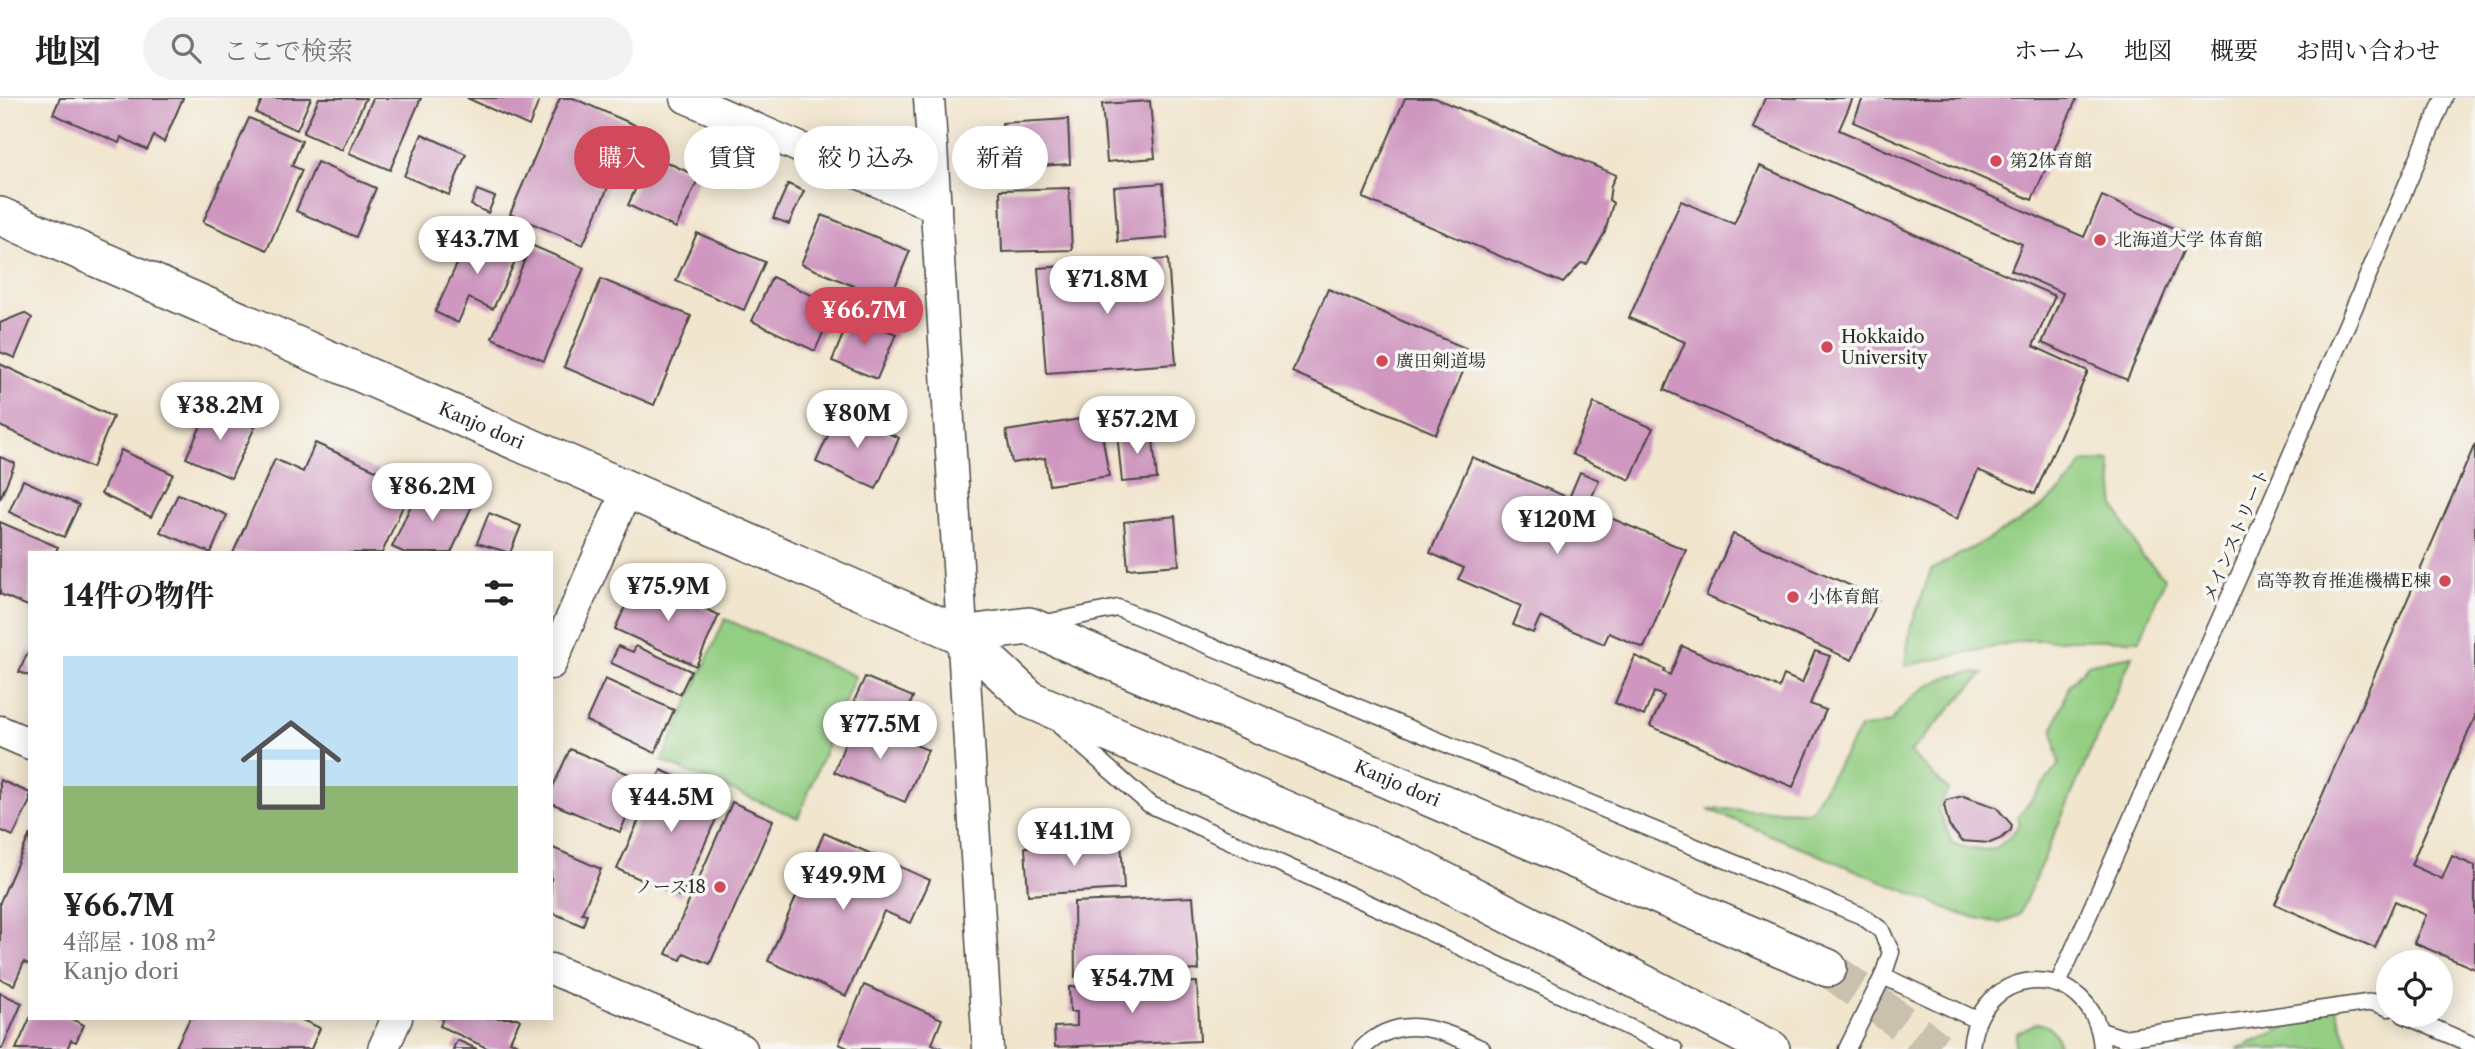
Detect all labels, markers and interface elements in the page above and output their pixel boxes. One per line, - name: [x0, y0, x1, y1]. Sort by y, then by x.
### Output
- search box: [143, 17, 633, 80]
- icon: search: [167, 29, 205, 67]
- text: 地図: [35, 31, 101, 72]
- text: ここで検索: [223, 35, 353, 67]
- text: ホーム: [2014, 36, 2086, 65]
- text: 地図: [2124, 36, 2172, 65]
- text: 概要: [2210, 36, 2258, 65]
- text: お問い合わせ: [2296, 36, 2440, 65]
- chip: 購入: [574, 126, 670, 189]
- chip: 賃貸: [684, 126, 780, 189]
- chip: 絞り込み: [794, 126, 938, 189]
- chip: 新着: [952, 126, 1048, 189]
- place label: 第2体育館: [2010, 150, 2092, 172]
- marker: 第2体育館: [1988, 153, 2004, 169]
- pin: ¥43.7M: [420, 216, 534, 276]
- text: ¥43.7M: [435, 225, 519, 253]
- place label: 北海道大学 体育館: [2114, 229, 2263, 251]
- marker: 北海道大学 体育館: [2092, 232, 2108, 248]
- pin: ¥71.8M: [1050, 256, 1164, 316]
- text: ¥71.8M: [1065, 265, 1149, 293]
- pin: ¥66.7M: [807, 288, 921, 347]
- text: ¥66.7M: [821, 296, 907, 324]
- place label: Hokkaido University: [1841, 326, 1929, 369]
- marker: Hokkaido University: [1819, 339, 1835, 355]
- place label: 廣田剣道場: [1396, 350, 1486, 372]
- marker: 廣田剣道場: [1374, 353, 1390, 369]
- pin: ¥38.2M: [163, 382, 277, 442]
- pin: ¥80M: [816, 390, 898, 450]
- text: ¥38.2M: [176, 391, 264, 419]
- pin: ¥57.2M: [1080, 396, 1194, 456]
- street label: Kanjo dori: [435, 398, 528, 454]
- text: ¥80M: [823, 399, 892, 427]
- text: ¥57.2M: [1095, 405, 1179, 433]
- pin: ¥86.2M: [375, 464, 489, 523]
- street label: メインストリート: [2198, 465, 2274, 605]
- text: ¥86.2M: [388, 472, 476, 500]
- pin: ¥120M: [1508, 496, 1606, 556]
- text: ¥120M: [1518, 505, 1596, 533]
- pin: ¥75.9M: [611, 564, 725, 623]
- place label: 高等教育推進機構E棟: [2257, 570, 2431, 592]
- text: ¥75.9M: [626, 572, 710, 600]
- marker: 高等教育推進機構E棟: [2437, 573, 2453, 589]
- icon: filters: [480, 574, 518, 612]
- text: 14件の物件: [63, 577, 214, 614]
- place label: 小体育館: [1807, 586, 1879, 608]
- marker: 小体育館: [1785, 589, 1801, 605]
- icon: home: [228, 702, 354, 828]
- pin: ¥77.5M: [823, 702, 937, 761]
- text: ¥77.5M: [839, 710, 921, 738]
- street label: Kanjo dori: [1351, 756, 1444, 812]
- pin: ¥44.5M: [614, 774, 728, 834]
- text: ¥44.5M: [628, 783, 714, 811]
- pin: ¥41.1M: [1017, 808, 1131, 868]
- text: ¥41.1M: [1034, 817, 1114, 845]
- pin: ¥49.9M: [786, 852, 900, 912]
- text: ¥49.9M: [800, 861, 886, 889]
- place label: ノース18: [635, 876, 706, 898]
- marker: ノース18: [712, 879, 728, 895]
- text: ¥66.7M: [63, 887, 175, 924]
- text: 4部屋 · 108 m²: [63, 928, 216, 956]
- map controls: [2376, 950, 2453, 1027]
- button: locate: [2376, 950, 2453, 1027]
- pin: ¥54.7M: [1075, 956, 1189, 1015]
- text: Kanjo dori: [63, 957, 179, 985]
- text: ¥54.7M: [1090, 964, 1174, 992]

